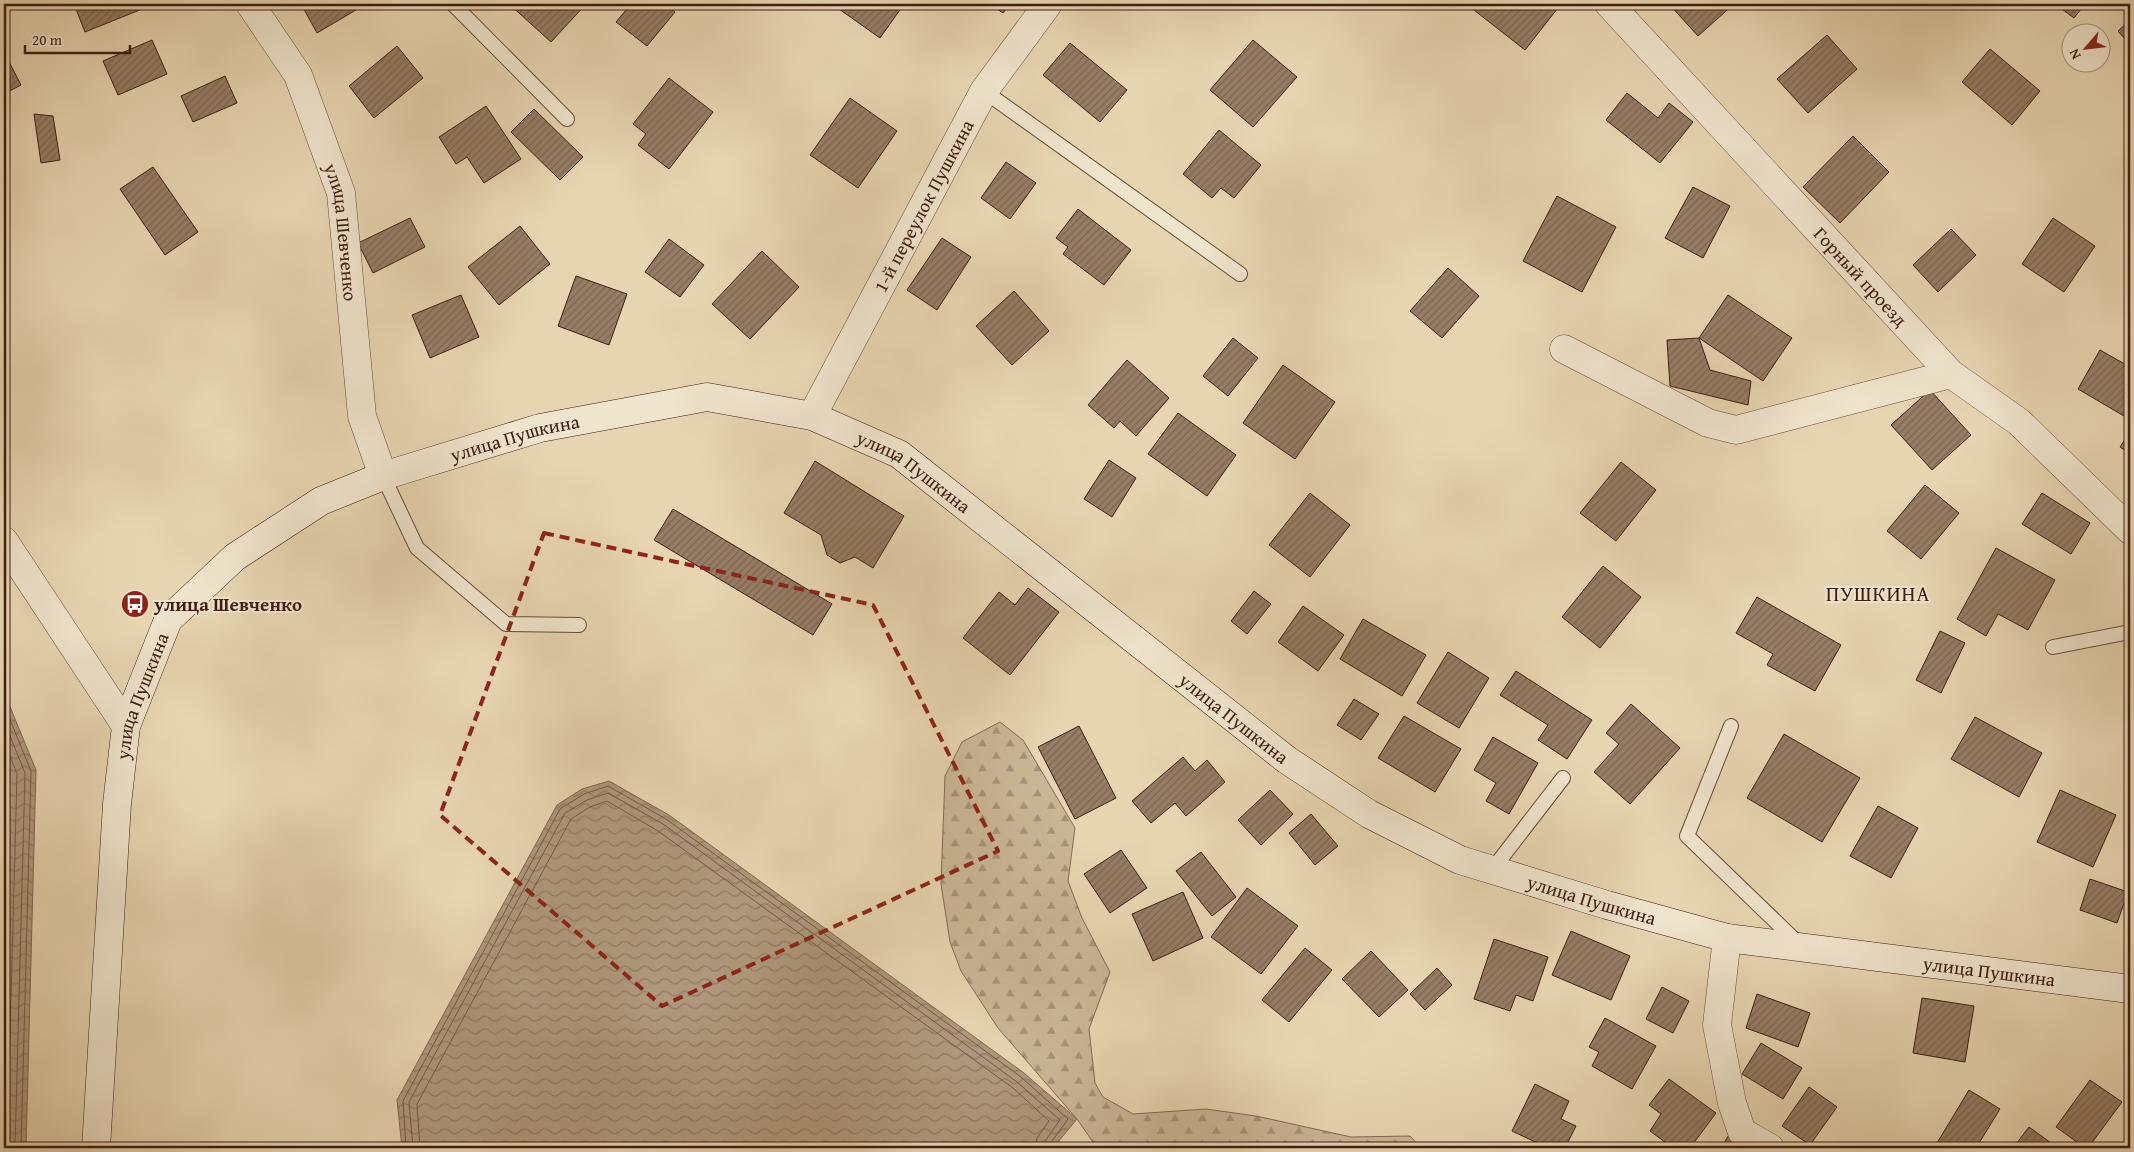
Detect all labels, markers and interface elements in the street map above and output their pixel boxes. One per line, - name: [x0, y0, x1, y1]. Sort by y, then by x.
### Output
- scale bar: [25, 22, 130, 54]
- north arrow: [2062, 22, 2112, 72]
- text: 20 m: [32, 29, 63, 50]
- text: N: [2063, 45, 2086, 63]
- street label: 1-й переулок Пушкина: [866, 114, 981, 297]
- street label: улица Шевченко: [317, 158, 365, 302]
- street label: Горный проезд: [1807, 220, 1914, 333]
- street label: улица Пушкина: [446, 407, 582, 469]
- street label: улица Пушкина: [851, 423, 977, 520]
- district label: ПУШКИНА: [1826, 578, 1930, 609]
- bus stop icon: улица Шевченко: [120, 589, 150, 619]
- place label: улица Шевченко: [153, 590, 302, 618]
- street label: улица Пушкина: [108, 628, 176, 762]
- street label: улица Пушкина: [1172, 665, 1295, 770]
- street label: улица Пушкина: [1523, 867, 1659, 932]
- street label: улица Пушкина: [1920, 949, 2057, 993]

